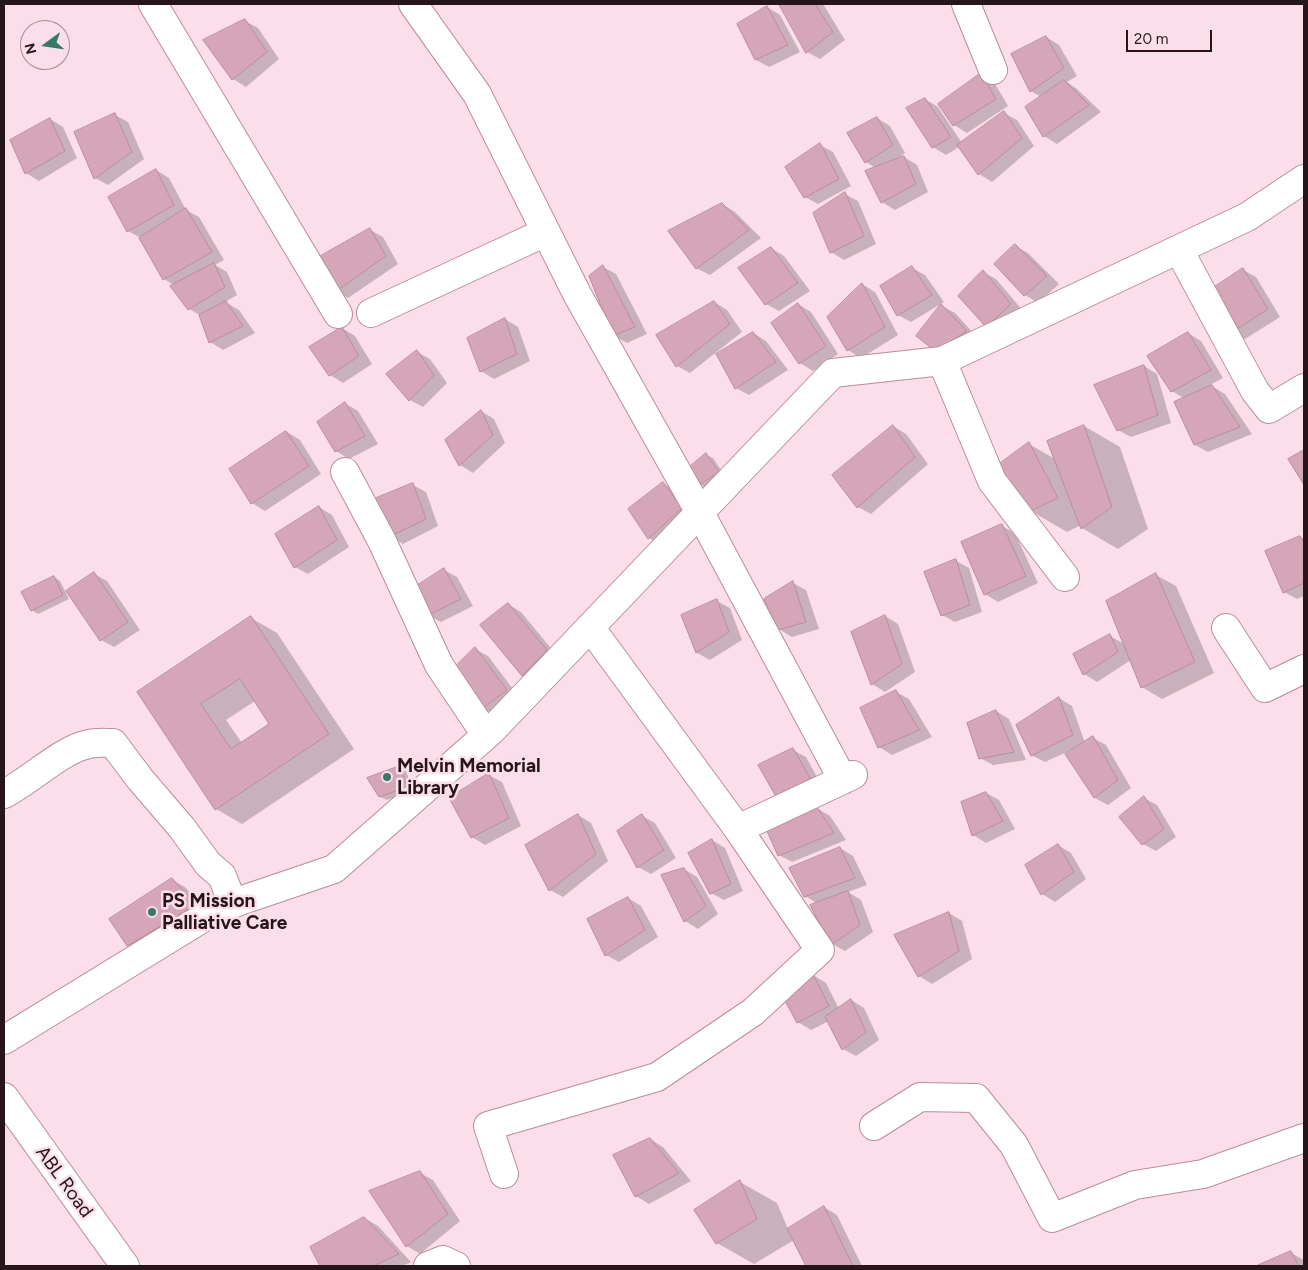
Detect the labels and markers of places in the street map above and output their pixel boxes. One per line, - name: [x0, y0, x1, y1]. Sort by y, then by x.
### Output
- place label: Melvin Memorial Library: [397, 755, 541, 799]
- marker: Melvin Memorial Library: [381, 771, 393, 783]
- place label: PS Mission Palliative Care: [162, 890, 287, 934]
- marker: PS Mission Palliative Care: [146, 906, 158, 918]

